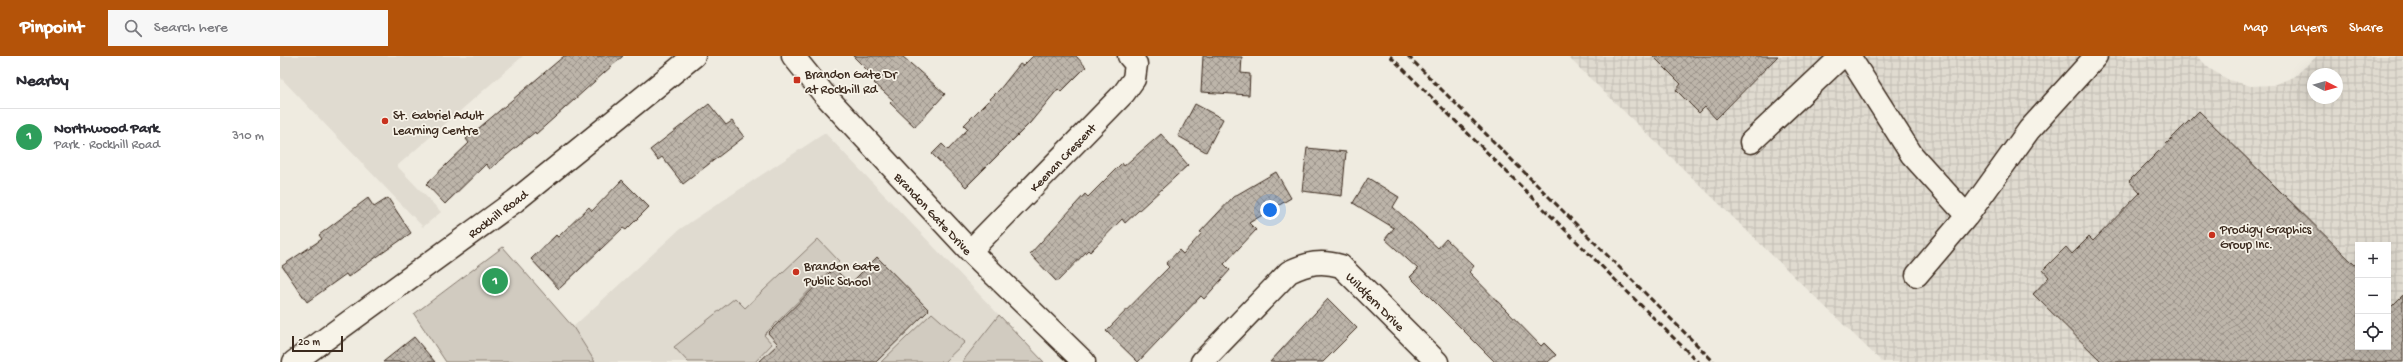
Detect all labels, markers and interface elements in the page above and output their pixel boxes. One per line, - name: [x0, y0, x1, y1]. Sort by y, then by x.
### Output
- search box: [108, 10, 388, 46]
- text: Pinpoint: [20, 17, 84, 40]
- icon: search: [122, 17, 144, 39]
- text: Search here: [154, 19, 228, 37]
- text: Map: [2244, 20, 2268, 37]
- text: Layers: [2290, 20, 2327, 37]
- text: Share: [2349, 20, 2383, 37]
- place label: Brandon Gate Dr at Rockhill Rd: [804, 68, 898, 98]
- north arrow: [2307, 68, 2343, 104]
- text: Nearby: [16, 72, 69, 92]
- marker: Brandon Gate Dr at Rockhill Rd: [792, 75, 802, 85]
- place label: St. Gabriel Adult Learning Centre: [393, 109, 485, 139]
- marker: St. Gabriel Adult Learning Centre: [380, 116, 390, 126]
- text: Northwood Park: [54, 120, 159, 138]
- street label: Keenan Crescent: [1027, 120, 1101, 196]
- text: 1: [26, 129, 32, 144]
- text: 310 m: [232, 129, 264, 144]
- text: Park · Rockhill Road: [54, 138, 160, 153]
- street label: Brandon Gate Drive: [889, 170, 974, 259]
- street label: Rockhill Road: [466, 187, 532, 242]
- your location: [1260, 200, 1280, 220]
- place label: Prodigy Graphics Group Inc.: [2219, 223, 2312, 253]
- marker: Prodigy Graphics Group Inc.: [2207, 230, 2217, 240]
- map controls: [2355, 242, 2391, 350]
- button: +: [2355, 242, 2391, 278]
- place label: Brandon Gate Public School: [803, 260, 880, 290]
- pin: 1: [482, 266, 508, 296]
- marker: Brandon Gate Public School: [791, 267, 801, 277]
- street label: Wildfern Drive: [1342, 270, 1407, 336]
- button: −: [2355, 278, 2391, 314]
- button: locate: [2355, 314, 2391, 350]
- scale bar: [292, 334, 343, 353]
- text: 20 m: [298, 337, 320, 349]

